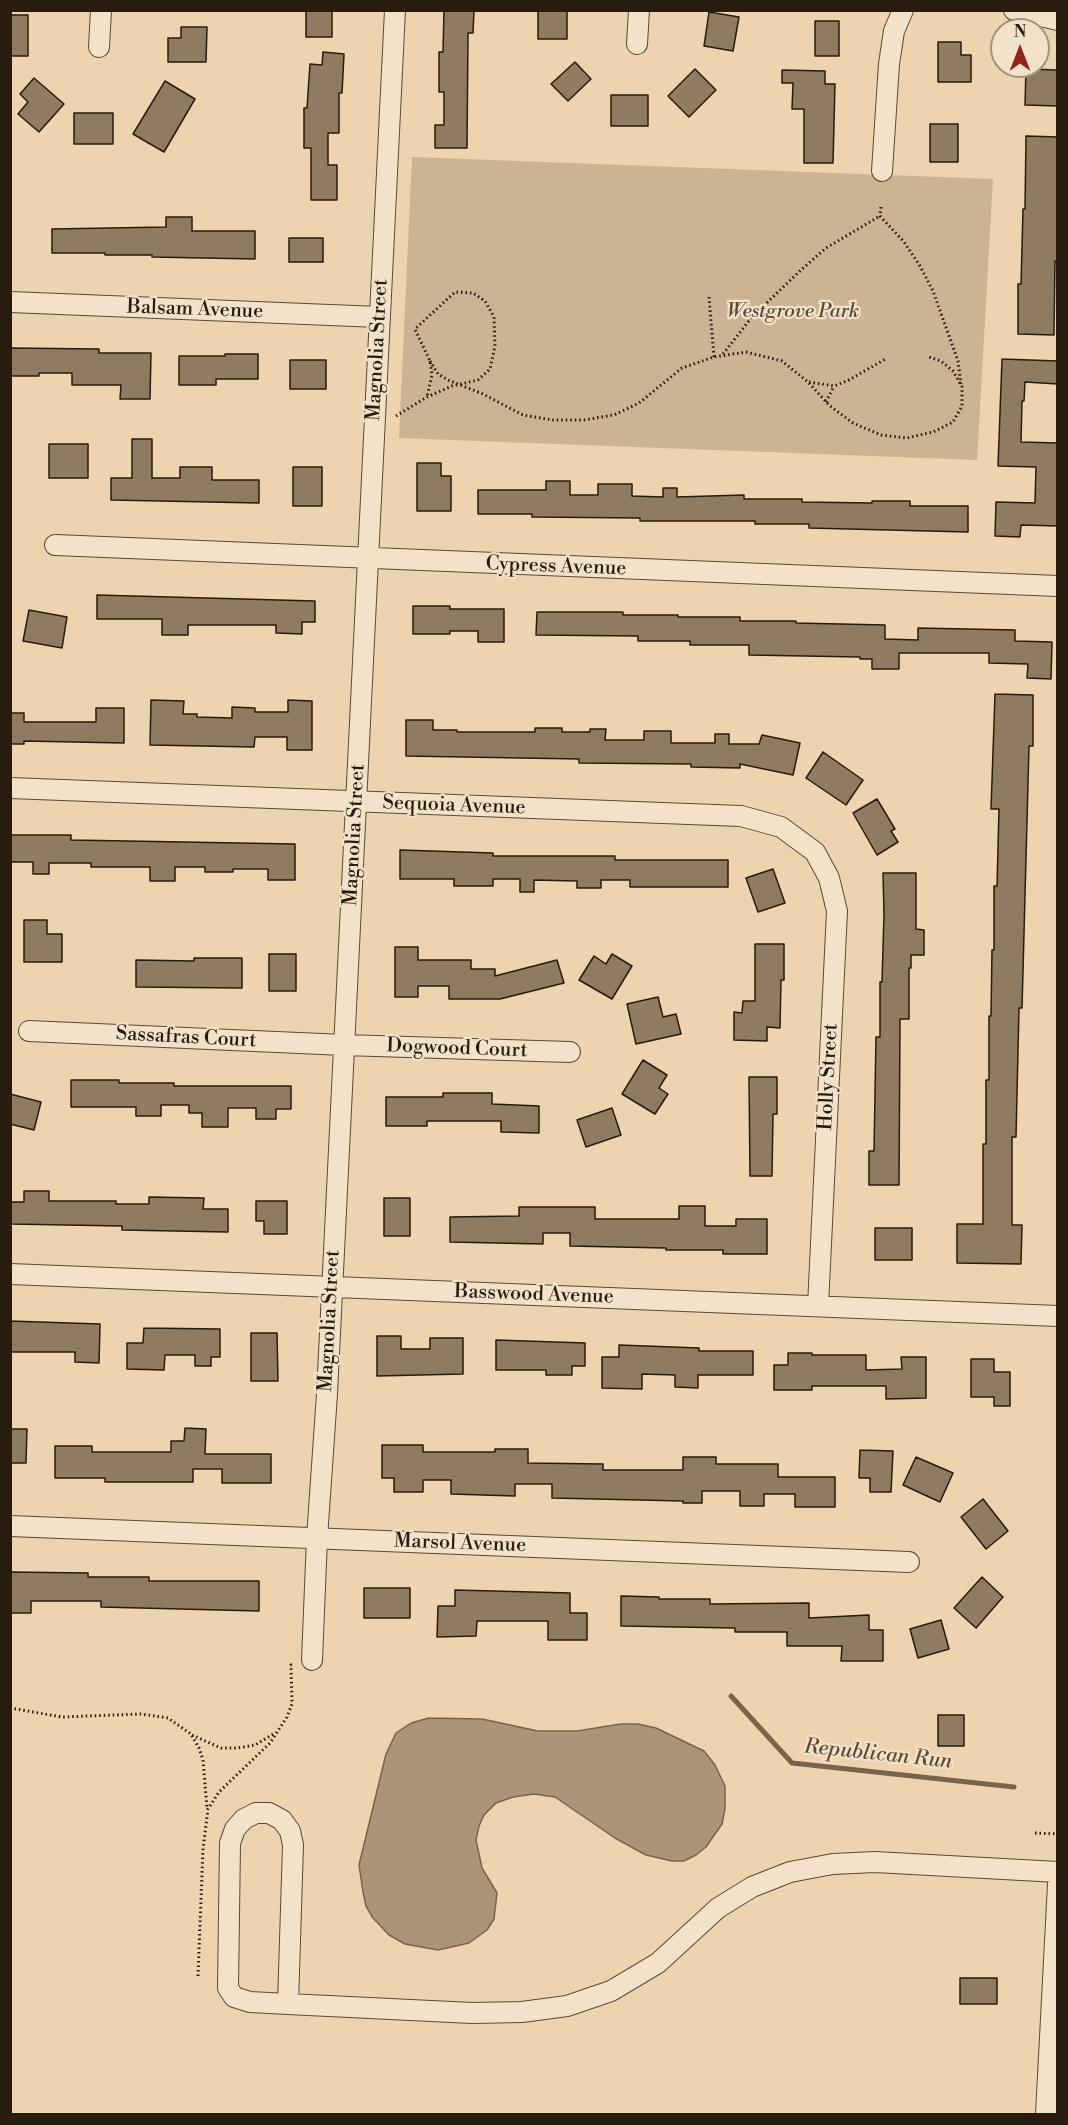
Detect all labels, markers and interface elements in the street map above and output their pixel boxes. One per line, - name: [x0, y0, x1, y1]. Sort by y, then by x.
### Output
- north arrow: [990, 18, 1050, 78]
- text: N: [1014, 22, 1026, 42]
- street label: Magnolia Street: [362, 278, 394, 422]
- street label: Balsam Avenue: [126, 296, 264, 324]
- park label: Westgrove Park: [727, 300, 859, 324]
- street label: Cypress Avenue: [485, 553, 627, 581]
- street label: Magnolia Street: [339, 763, 371, 907]
- street label: Sequoia Avenue: [382, 792, 526, 820]
- street label: Sassafras Court: [115, 1022, 257, 1054]
- street label: Holly Street: [814, 1023, 844, 1131]
- street label: Dogwood Court: [386, 1035, 528, 1063]
- street label: Magnolia Street: [314, 1249, 346, 1393]
- street label: Basswood Avenue: [454, 1280, 614, 1310]
- street label: Marsol Avenue: [393, 1530, 527, 1558]
- water label: Republican Run: [803, 1735, 953, 1775]

